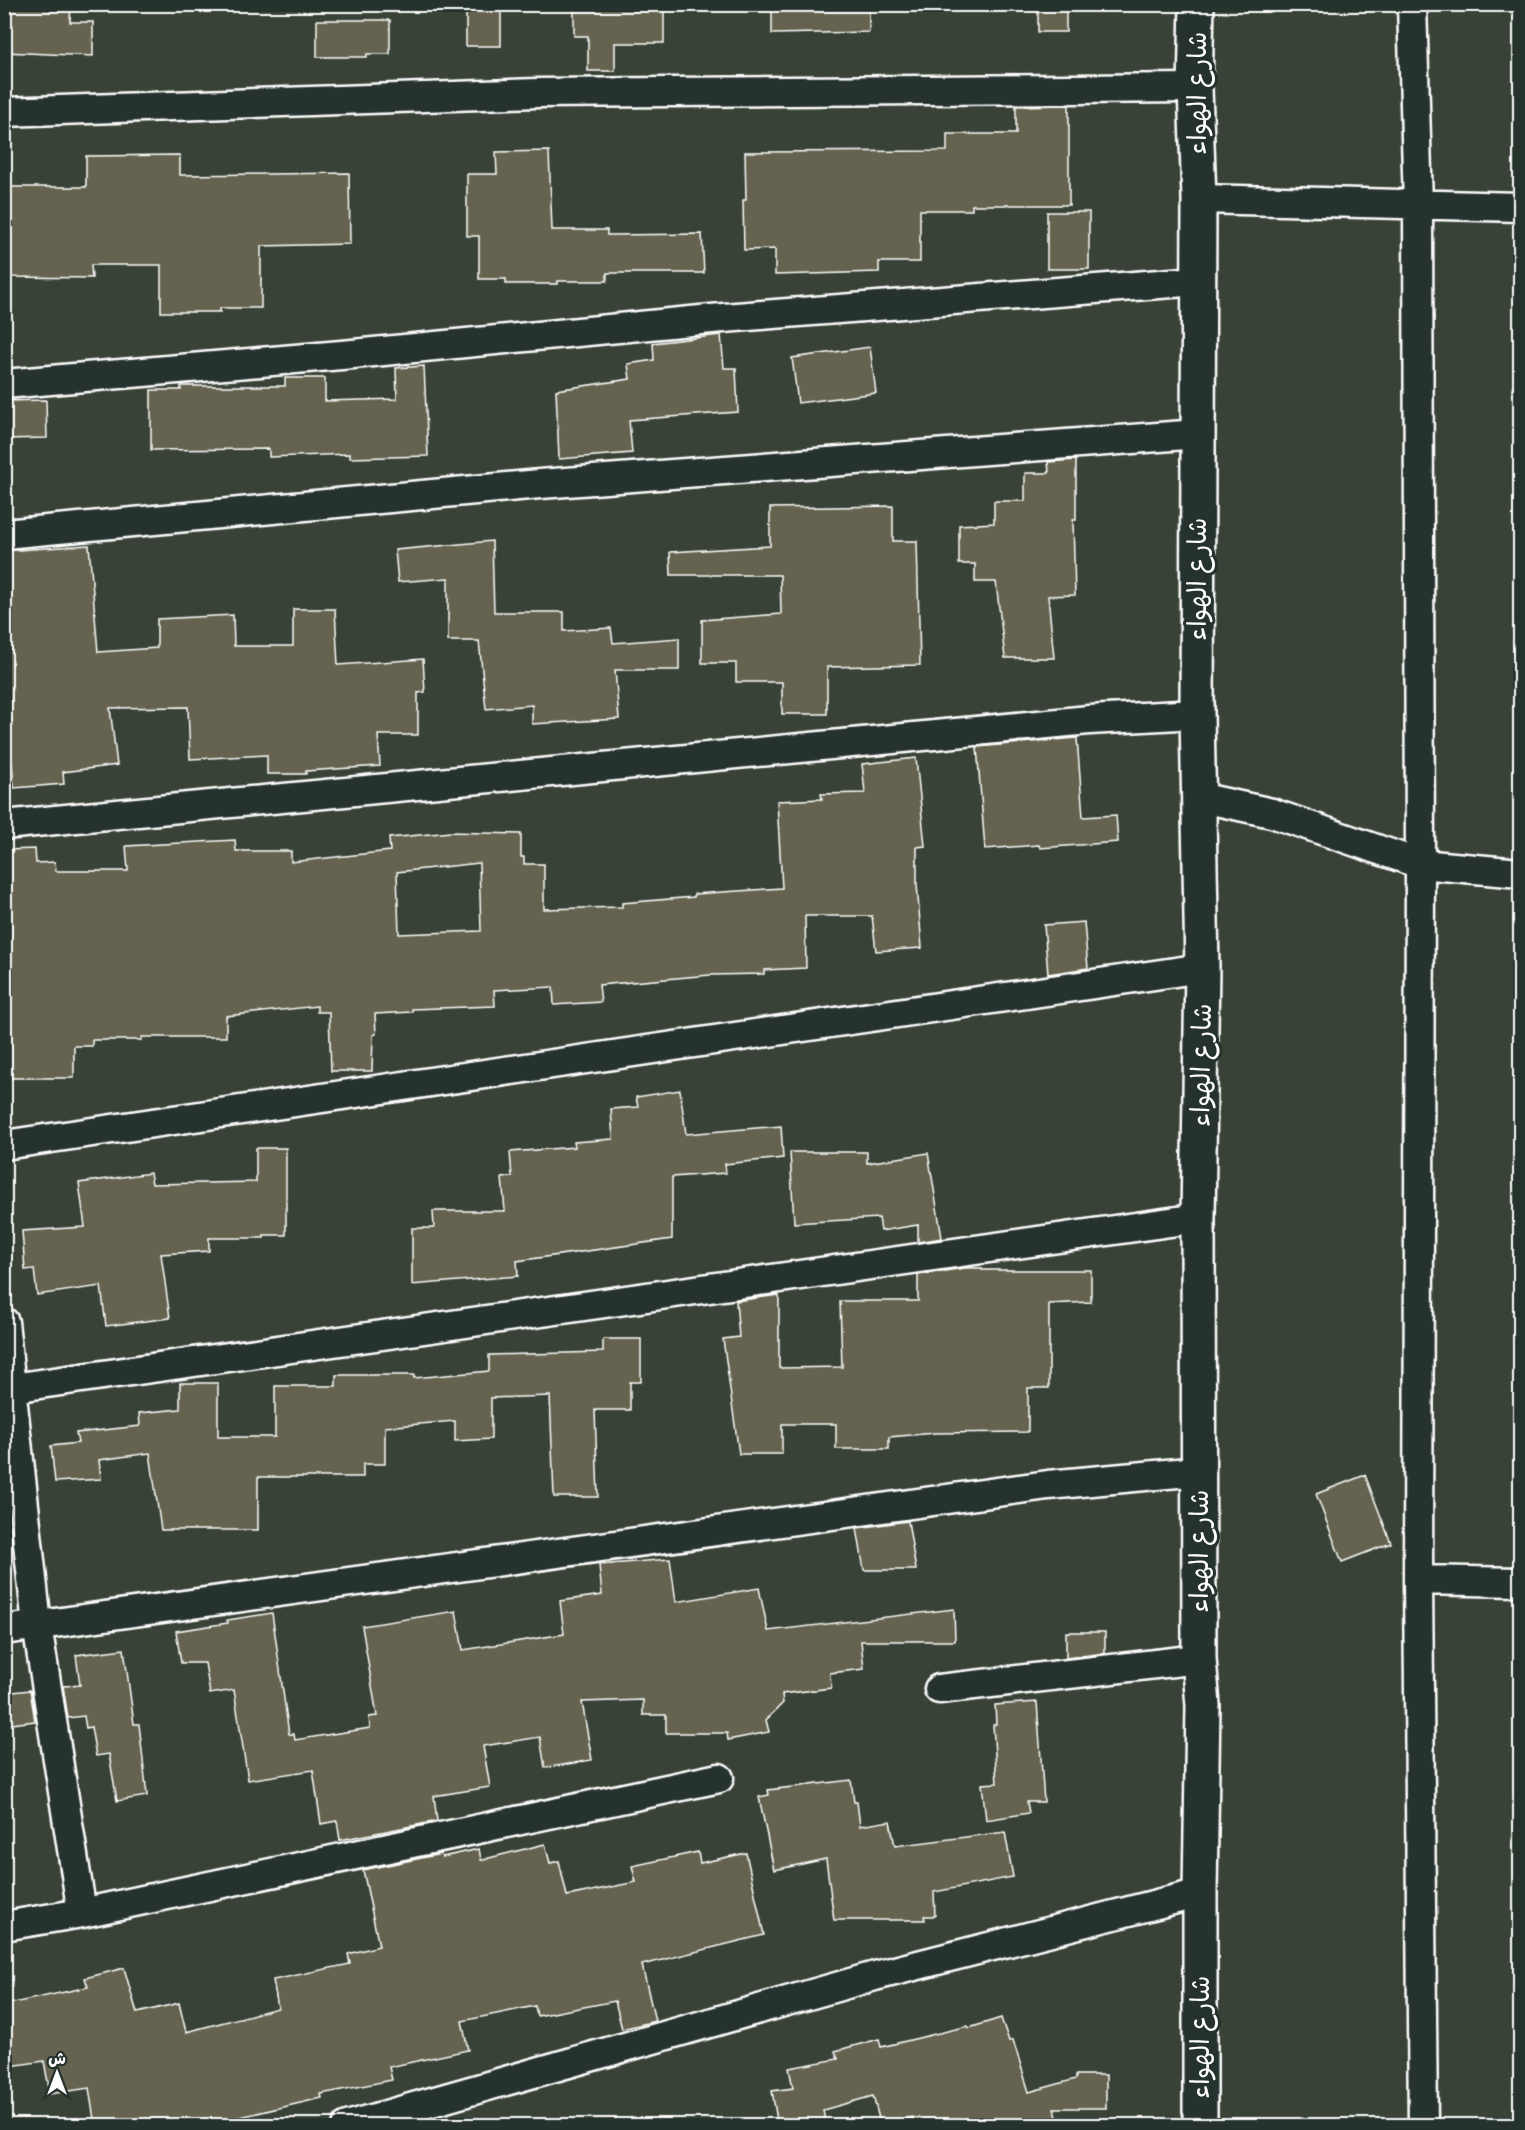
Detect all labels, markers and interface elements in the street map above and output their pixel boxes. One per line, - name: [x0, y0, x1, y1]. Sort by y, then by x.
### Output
- street label: شارع الهواء: [1181, 32, 1219, 154]
- street label: شارع الهواء: [1181, 518, 1219, 640]
- street label: شارع الهواء: [1184, 1003, 1224, 1127]
- street label: شارع الهواء: [1183, 1490, 1221, 1612]
- street label: شارع الهواء: [1184, 1976, 1222, 2098]
- north arrow: [27, 2043, 87, 2103]
- text: ش: [48, 2048, 66, 2072]

